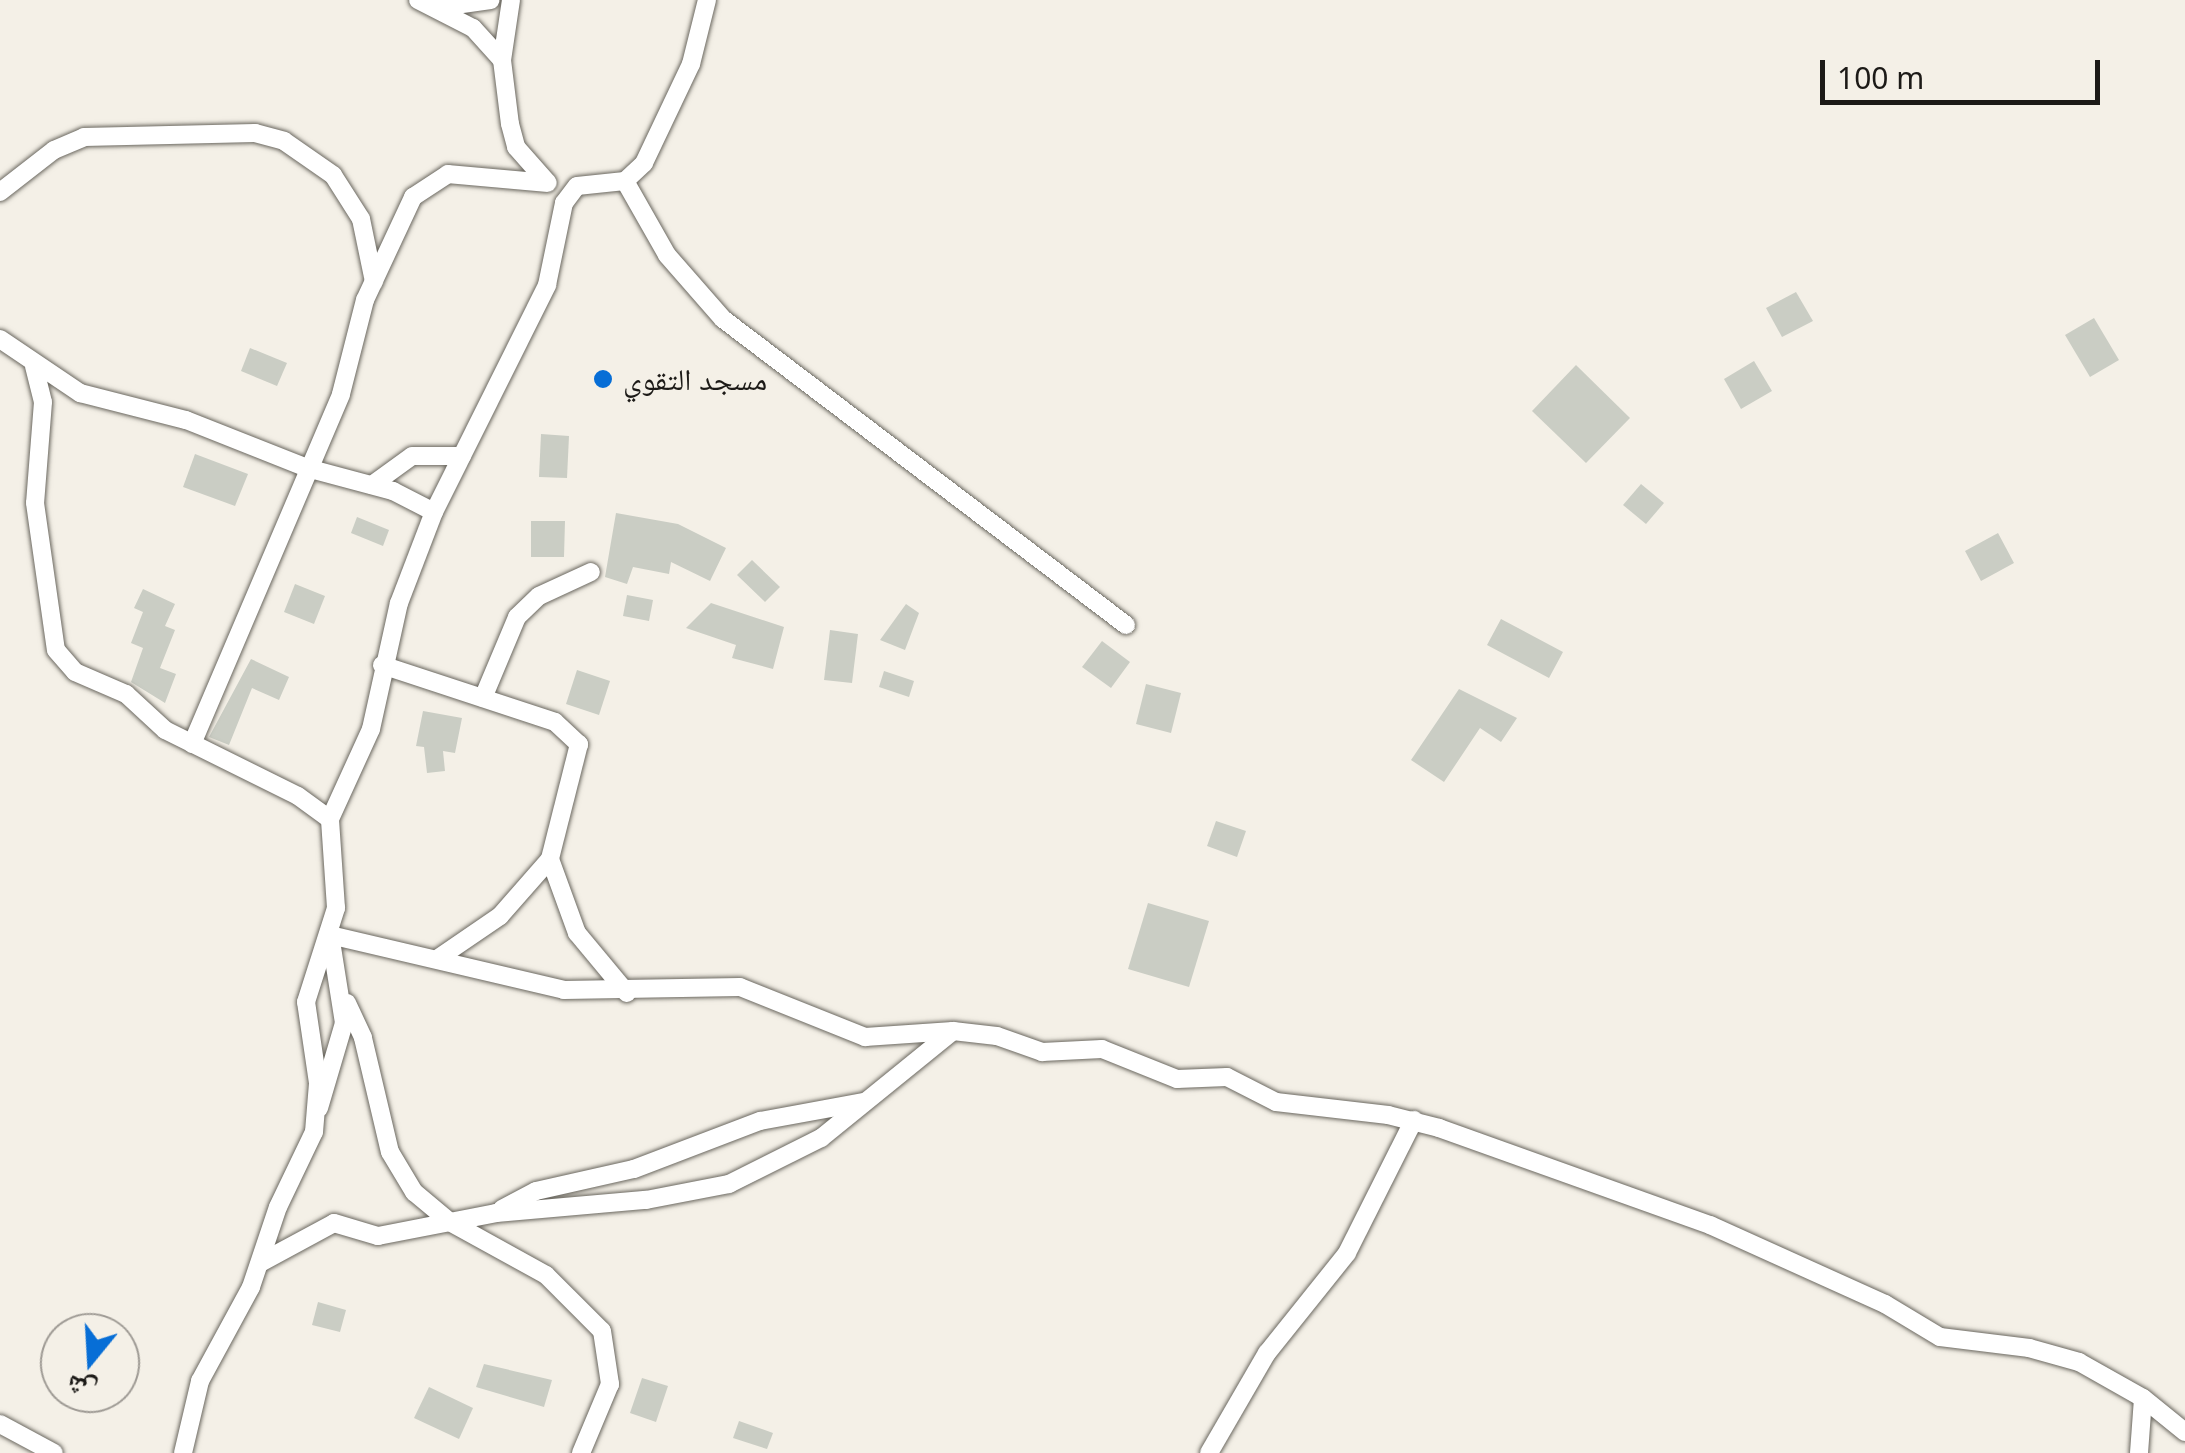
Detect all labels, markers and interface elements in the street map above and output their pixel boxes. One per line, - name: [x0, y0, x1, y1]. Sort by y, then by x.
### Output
- scale bar: [1825, 40, 2105, 102]
- text: 100 m: [1837, 57, 1924, 98]
- place label: مسجد التقوي: [623, 361, 767, 397]
- marker: مسجد التقوي: [592, 368, 614, 390]
- north arrow: [40, 1313, 140, 1413]
- text: ش: [61, 1367, 101, 1412]

